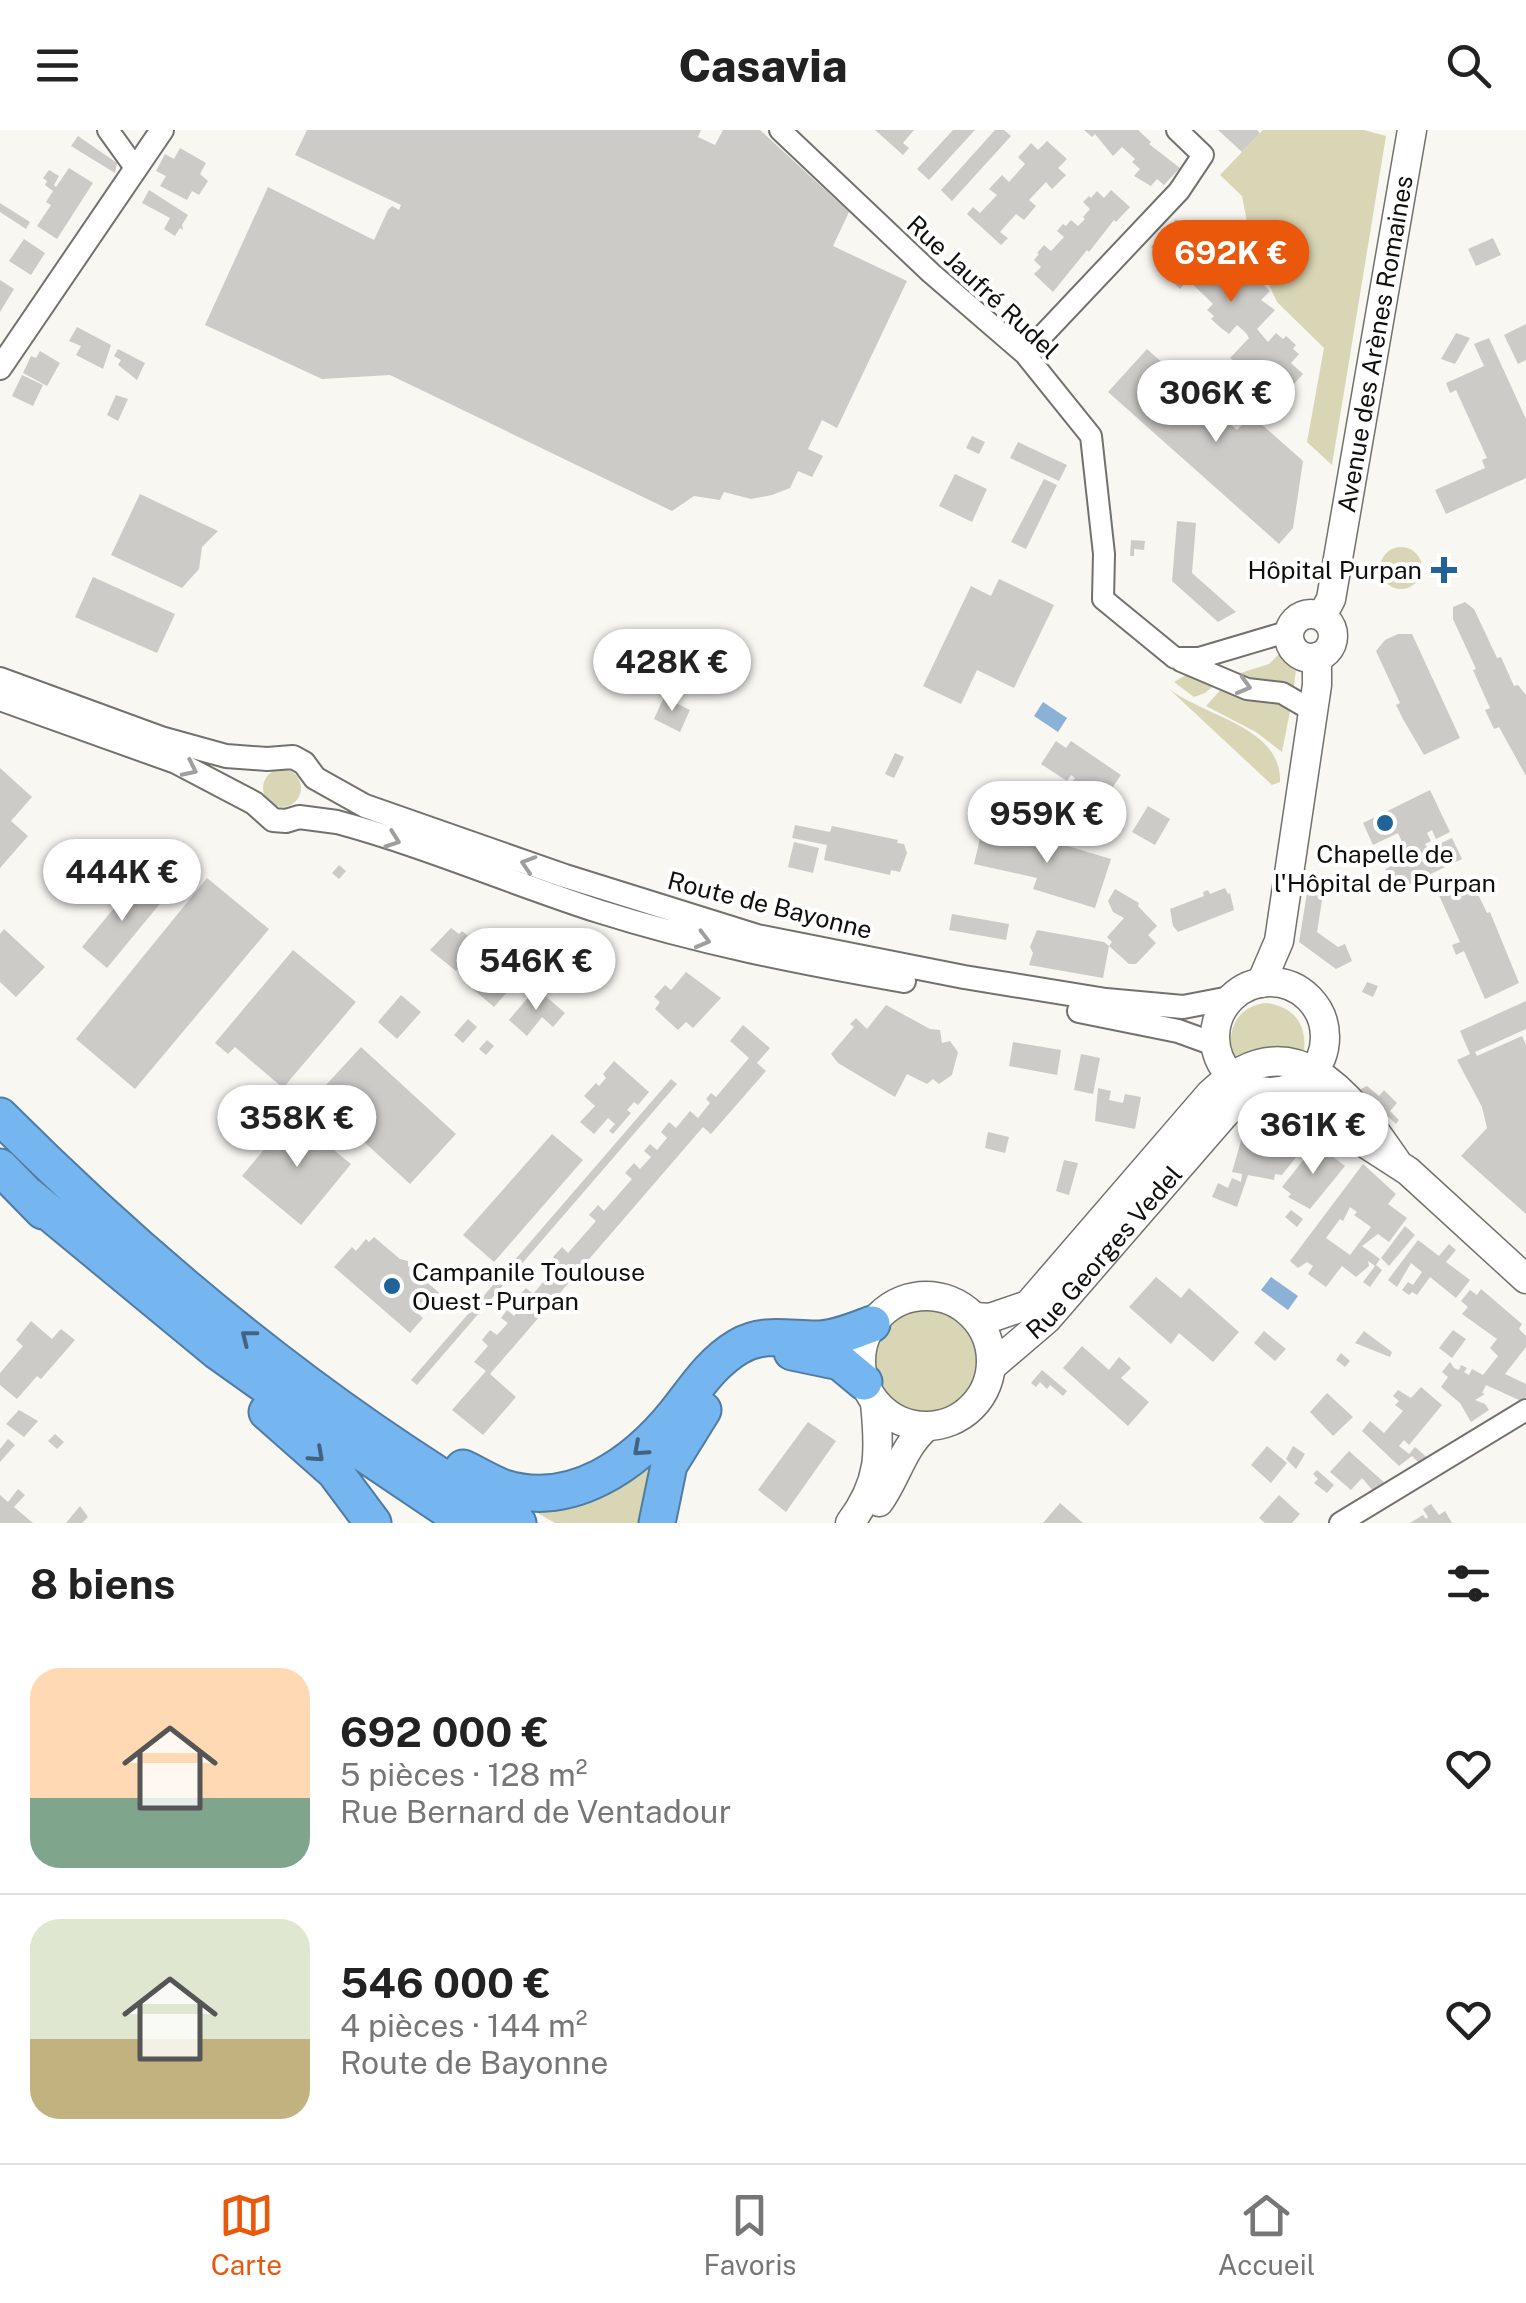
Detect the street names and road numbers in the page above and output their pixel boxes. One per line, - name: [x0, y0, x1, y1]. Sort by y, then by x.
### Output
- street label: Avenue des Arènes Romaines: [1331, 173, 1419, 515]
- street label: Rue Jaufré Rudel: [901, 209, 1065, 365]
- street label: Route de Bayonne: [665, 865, 875, 945]
- street label: Rue Georges Vedel: [1020, 1159, 1188, 1345]

